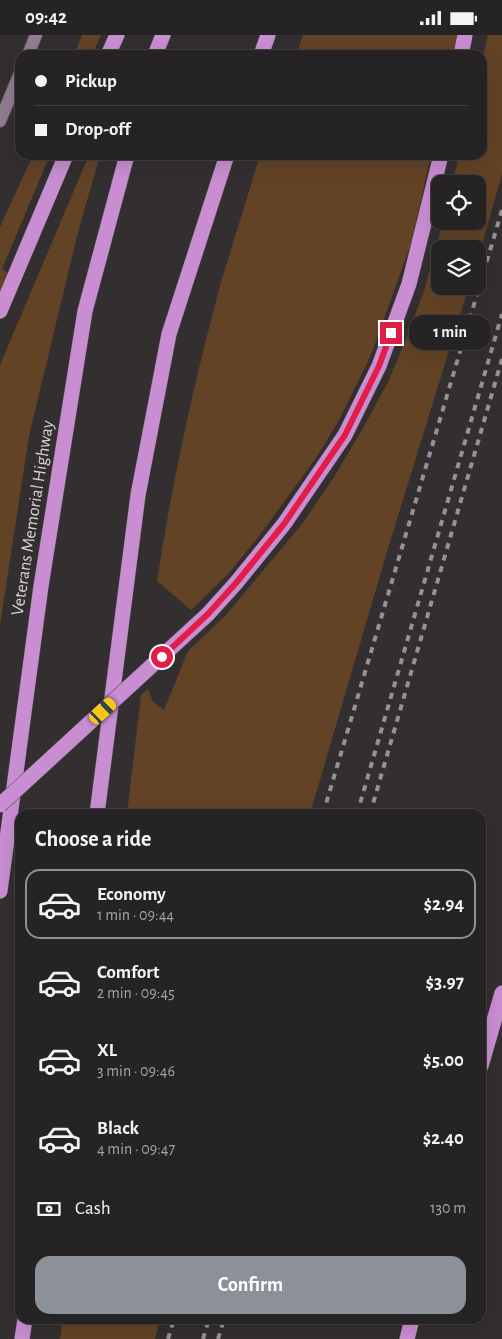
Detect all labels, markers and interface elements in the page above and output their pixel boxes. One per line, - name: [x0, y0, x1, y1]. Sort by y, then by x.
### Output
- text: 09:42: [25, 8, 67, 27]
- text: Pickup: [65, 72, 117, 91]
- text: Drop-off: [65, 120, 130, 139]
- map controls: [431, 175, 486, 295]
- button: locate: [431, 175, 486, 230]
- button: layers: [431, 240, 486, 295]
- callout: 1 min: [408, 315, 491, 351]
- route end: [380, 322, 402, 344]
- text: 1 min: [433, 324, 467, 340]
- street label: Veterans Memorial Highway: [9, 419, 57, 617]
- route start: [151, 646, 173, 668]
- car: [86, 695, 119, 727]
- text: Choose a ride: [35, 828, 151, 850]
- icon: car: [37, 882, 82, 927]
- text: Economy: [97, 885, 166, 904]
- text: $2.94: [423, 895, 464, 914]
- text: 1 min · 09:44: [97, 907, 174, 923]
- icon: car: [37, 960, 82, 1005]
- text: Comfort: [97, 963, 159, 982]
- text: $3.97: [426, 973, 464, 992]
- text: 2 min · 09:45: [97, 985, 175, 1001]
- icon: car: [37, 1038, 82, 1083]
- text: XL: [97, 1041, 117, 1060]
- text: $5.00: [423, 1051, 464, 1070]
- text: 3 min · 09:46: [97, 1063, 175, 1079]
- icon: car: [37, 1116, 82, 1161]
- text: Black: [97, 1119, 139, 1138]
- text: $2.40: [423, 1129, 464, 1148]
- text: 4 min · 09:47: [97, 1141, 175, 1157]
- icon: cash: [35, 1195, 63, 1223]
- text: Cash: [75, 1199, 111, 1218]
- text: 130 m: [430, 1200, 466, 1216]
- button: Confirm: [35, 1256, 466, 1314]

